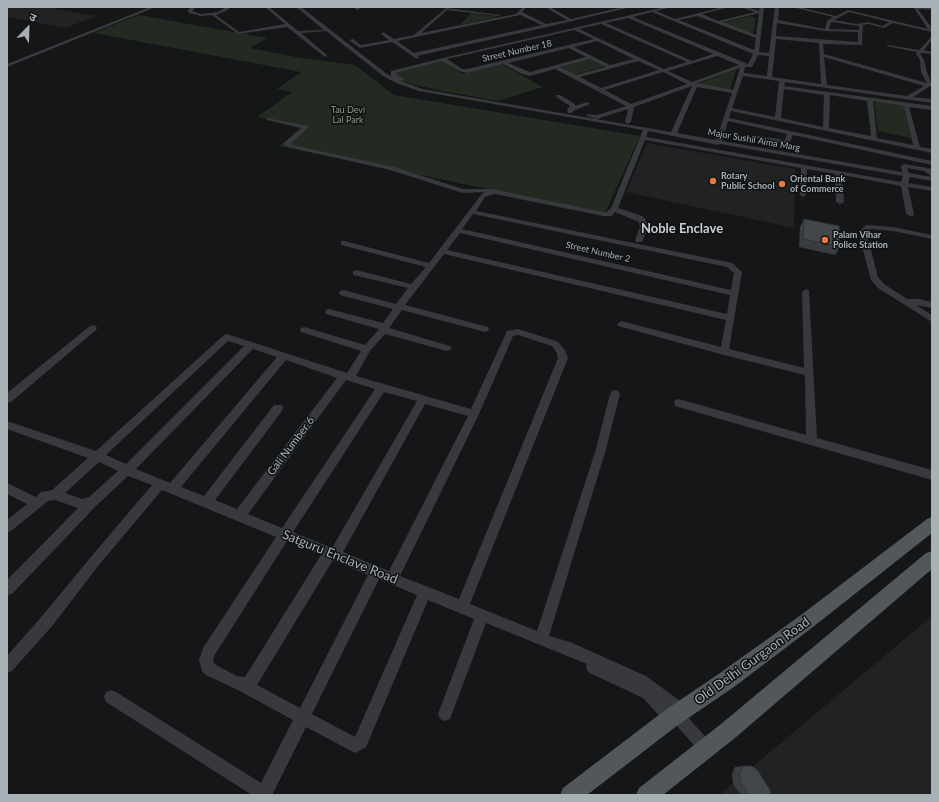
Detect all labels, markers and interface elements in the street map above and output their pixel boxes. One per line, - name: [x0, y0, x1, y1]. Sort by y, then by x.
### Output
- north arrow: [8, 8, 48, 48]
- text: उ: [27, 9, 38, 24]
- street label: Street Number 18: [481, 38, 553, 64]
- park label: Tau Devi Lal Park: [331, 105, 365, 126]
- street label: Major Sushil Aima Marg: [707, 127, 801, 153]
- place label: Rotary Public School: [721, 171, 775, 192]
- place label: Oriental Bank of Commerce: [790, 174, 845, 195]
- marker: Rotary Public School: [708, 176, 718, 186]
- marker: Oriental Bank of Commerce: [777, 179, 787, 189]
- district label: Noble Enclave: [641, 221, 723, 237]
- place label: Palam Vihar Police Station: [833, 230, 888, 251]
- marker: Palam Vihar Police Station: [820, 235, 830, 245]
- street label: Street Number 2: [565, 239, 631, 265]
- street label: Gali Number 6: [265, 414, 317, 478]
- street label: Satguru Enclave Road: [280, 527, 400, 587]
- street label: Old Delhi Gurgaon Road: [691, 614, 813, 708]

